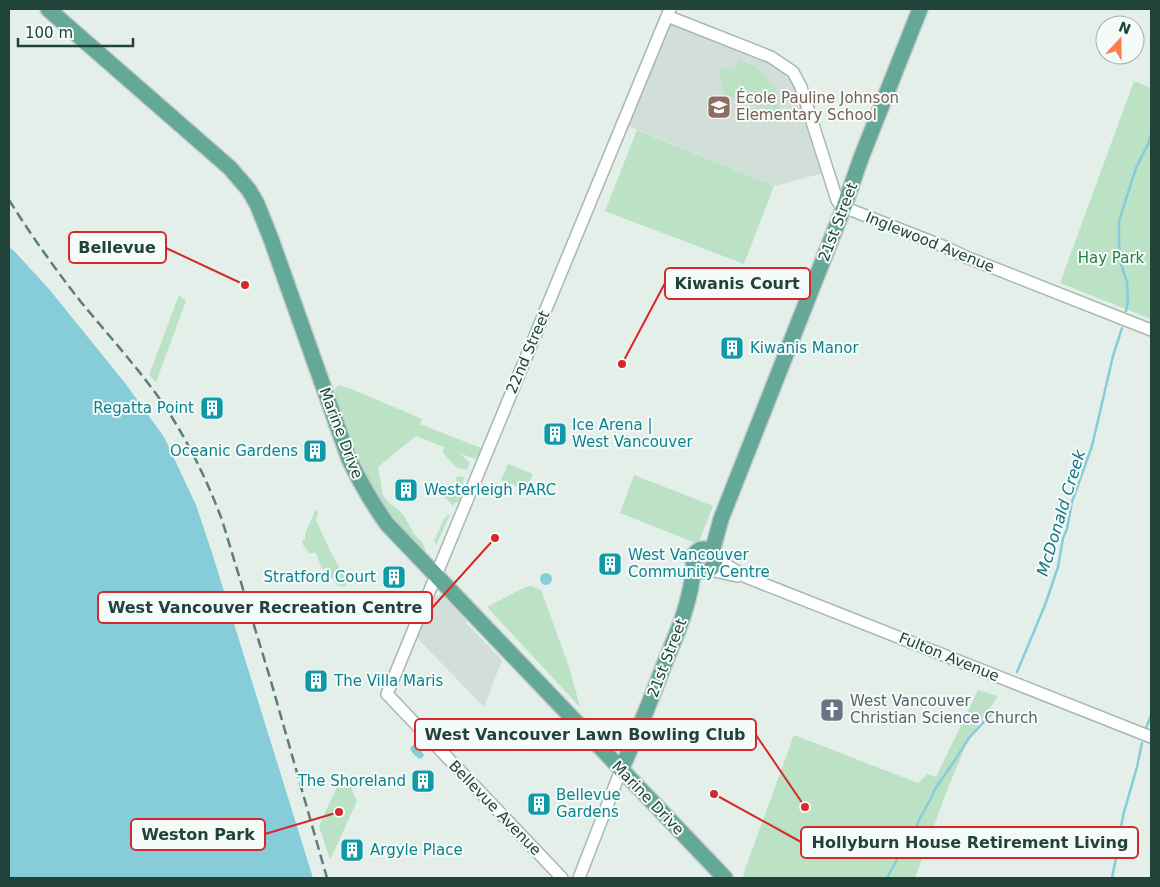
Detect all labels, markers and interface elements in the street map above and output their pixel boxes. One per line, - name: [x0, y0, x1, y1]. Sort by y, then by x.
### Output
- scale bar: [18, 15, 132, 47]
- north arrow: [1095, 15, 1145, 65]
- text: N: [1116, 18, 1133, 37]
- text: 100 m: [25, 24, 73, 42]
- place label: École Pauline Johnson Elementary School: [736, 88, 899, 124]
- school or university icon: École Pauline Johnson Elementary School: [706, 94, 732, 120]
- street label: 21st Street: [815, 180, 861, 264]
- street label: Inglewood Avenue: [863, 208, 997, 276]
- callout: Bellevue: [69, 232, 166, 263]
- text: Bellevue: [78, 238, 156, 257]
- park label: Hay Park: [1078, 249, 1145, 267]
- callout: Kiwanis Court: [665, 268, 810, 299]
- text: Kiwanis Court: [674, 274, 800, 293]
- street label: 22nd Street: [502, 308, 554, 396]
- building icon: Kiwanis Manor: [719, 335, 745, 361]
- place label: Kiwanis Manor: [750, 339, 860, 357]
- street label: Marine Drive: [315, 385, 367, 481]
- building icon: Regatta Point: [199, 395, 225, 421]
- place label: Regatta Point: [93, 399, 194, 417]
- place label: Ice Arena | West Vancouver: [572, 416, 693, 451]
- building icon: Ice Arena | West Vancouver: [542, 421, 568, 447]
- building icon: Oceanic Gardens: [302, 438, 328, 464]
- place label: Oceanic Gardens: [170, 442, 298, 460]
- water label: McDonald Creek: [1033, 447, 1089, 578]
- building icon: Westerleigh PARC: [393, 477, 419, 503]
- place label: Westerleigh PARC: [424, 481, 556, 499]
- place label: West Vancouver Community Centre: [628, 546, 770, 581]
- building icon: West Vancouver Community Centre: [597, 551, 623, 577]
- building icon: Stratford Court: [381, 564, 407, 590]
- place label: Stratford Court: [264, 568, 376, 586]
- callout: West Vancouver Recreation Centre: [98, 592, 432, 623]
- text: West Vancouver Recreation Centre: [108, 598, 422, 617]
- street label: 21st Street: [644, 616, 690, 700]
- street label: Fulton Avenue: [896, 629, 1002, 685]
- building icon: The Villa Maris: [303, 668, 329, 694]
- place label: The Villa Maris: [333, 672, 444, 690]
- place label: West Vancouver Christian Science Church: [850, 692, 1038, 727]
- church icon: West Vancouver Christian Science Church: [819, 697, 845, 723]
- callout: West Vancouver Lawn Bowling Club: [415, 719, 756, 750]
- text: West Vancouver Lawn Bowling Club: [424, 725, 746, 744]
- street label: Bellevue Avenue: [445, 757, 545, 859]
- street label: Marine Drive: [608, 757, 688, 839]
- building icon: The Shoreland: [410, 768, 436, 794]
- place label: The Shoreland: [297, 772, 406, 790]
- place label: Bellevue Gardens: [556, 786, 621, 821]
- building icon: Bellevue Gardens: [526, 791, 552, 817]
- callout: Weston Park: [131, 819, 265, 850]
- text: Weston Park: [141, 825, 255, 844]
- callout: Hollyburn House Retirement Living: [801, 827, 1138, 858]
- text: Hollyburn House Retirement Living: [812, 833, 1128, 852]
- building icon: Argyle Place: [339, 837, 365, 863]
- place label: Argyle Place: [370, 841, 463, 859]

